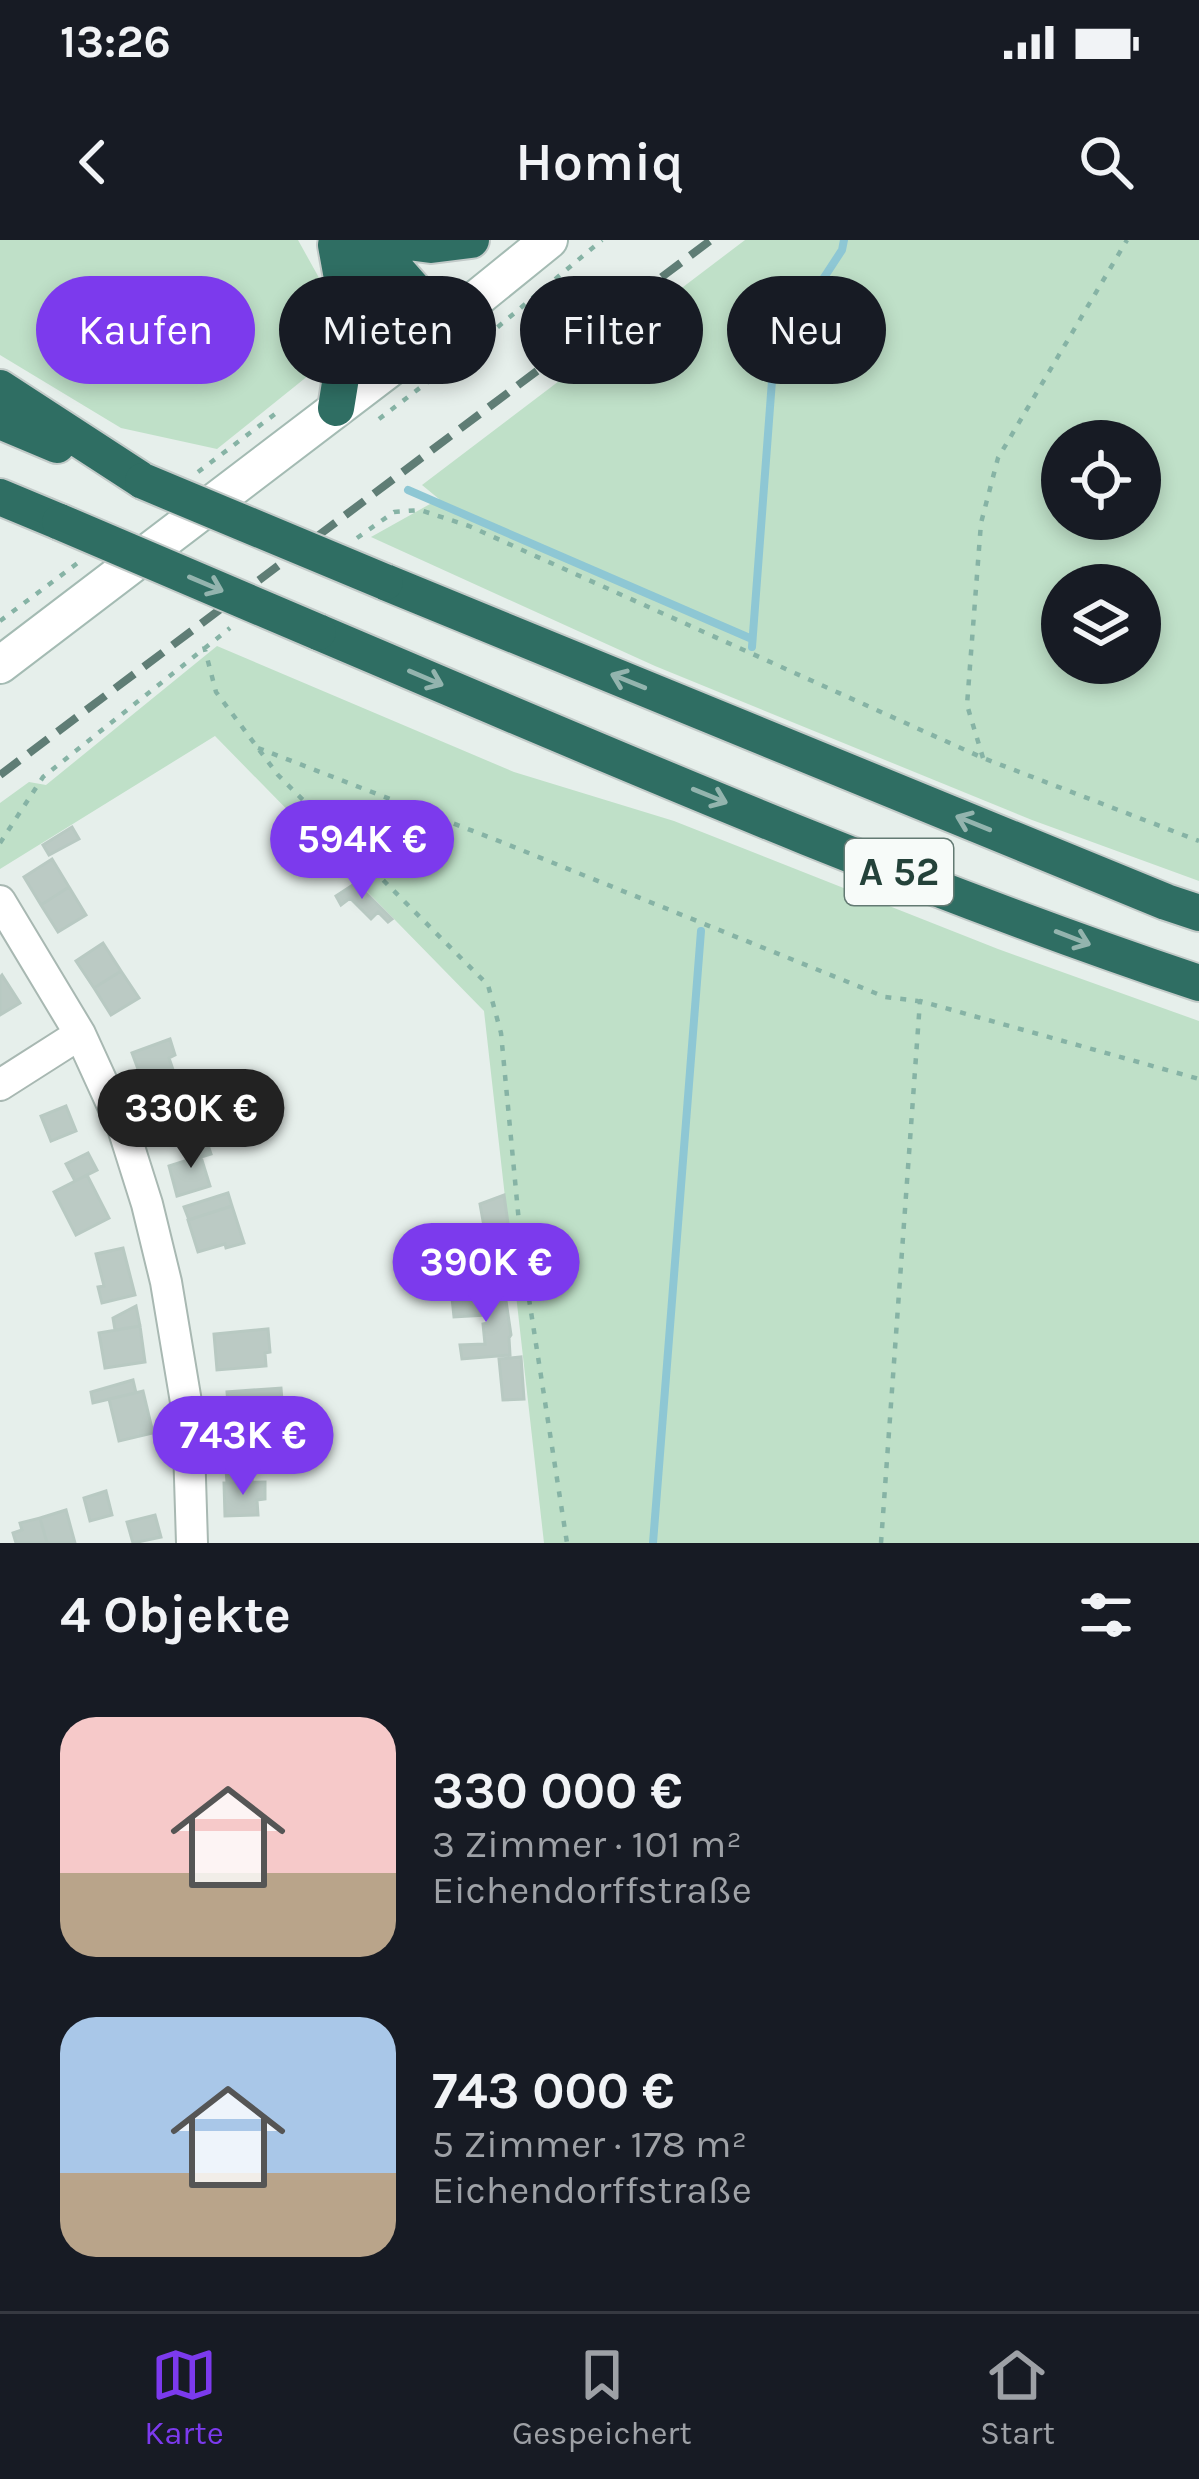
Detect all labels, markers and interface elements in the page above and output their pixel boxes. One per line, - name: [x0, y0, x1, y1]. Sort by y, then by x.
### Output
- text: 13:26: [60, 16, 171, 68]
- icon: back: [60, 129, 126, 195]
- icon: search: [1073, 129, 1139, 195]
- text: Homiq: [515, 130, 684, 194]
- chip: Kaufen: [36, 276, 255, 384]
- chip: Mieten: [279, 276, 496, 384]
- chip: Filter: [520, 276, 703, 384]
- chip: Neu: [727, 276, 886, 384]
- map controls: [1041, 420, 1161, 684]
- button: locate: [1041, 420, 1161, 540]
- button: layers: [1041, 564, 1161, 684]
- one-way arrow: [187, 575, 224, 596]
- one-way arrow: [407, 668, 443, 690]
- one-way arrow: [610, 669, 647, 690]
- one-way arrow: [691, 787, 728, 808]
- pin: 594K €: [264, 800, 460, 902]
- one-way arrow: [956, 811, 993, 832]
- text: 594K €: [297, 816, 427, 862]
- road number: A 52: [845, 839, 953, 905]
- one-way arrow: [1054, 929, 1091, 951]
- pin: 330K €: [93, 1069, 289, 1171]
- text: 330K €: [124, 1085, 258, 1131]
- pin: 390K €: [388, 1223, 584, 1325]
- text: 390K €: [420, 1239, 552, 1285]
- pin: 743K €: [145, 1396, 341, 1498]
- text: 743K €: [180, 1412, 306, 1458]
- icon: filters: [1073, 1582, 1139, 1648]
- text: 4 Objekte: [60, 1585, 291, 1645]
- text: 330 000 €: [432, 1761, 683, 1821]
- icon: home: [156, 1765, 300, 1909]
- text: 3 Zimmer · 101 m²: [432, 1821, 742, 1867]
- text: Eichendorffstraße: [432, 1867, 752, 1913]
- text: 743 000 €: [432, 2061, 674, 2121]
- icon: home: [156, 2065, 300, 2209]
- text: 5 Zimmer · 178 m²: [432, 2121, 747, 2167]
- text: Eichendorffstraße: [432, 2167, 752, 2213]
- tab: Karte: [144, 2342, 224, 2452]
- tab: Gespeichert: [512, 2342, 692, 2452]
- tab: Start: [980, 2342, 1055, 2452]

